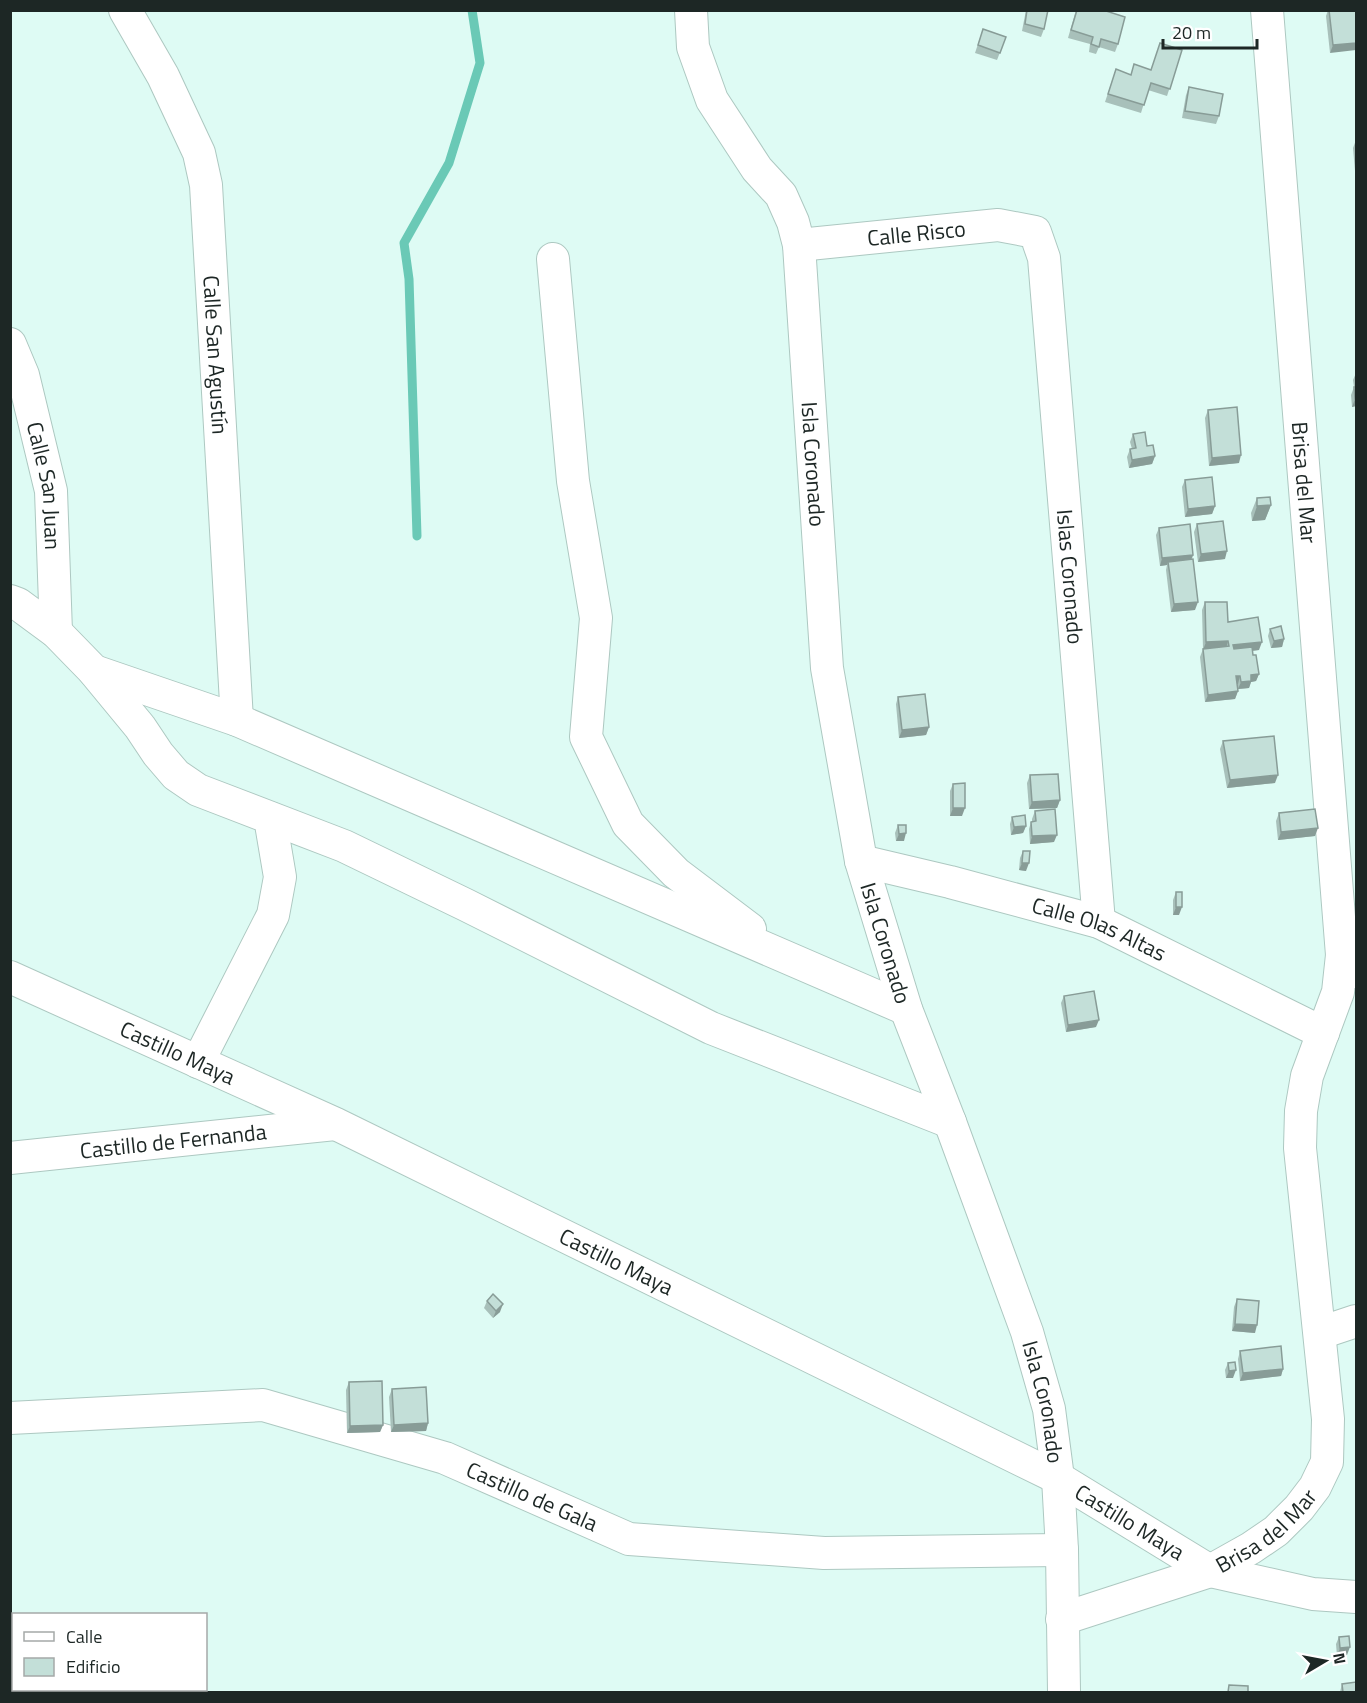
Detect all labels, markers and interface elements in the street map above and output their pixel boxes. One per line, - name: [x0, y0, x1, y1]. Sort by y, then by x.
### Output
- scale bar: [1163, 12, 1258, 50]
- text: 20 m: [1172, 19, 1211, 46]
- street label: Calle Risco: [866, 211, 967, 255]
- street label: Calle San Agustín: [194, 274, 237, 435]
- street label: Isla Coronado: [792, 401, 835, 528]
- street label: Calle San Juan: [18, 418, 70, 550]
- street label: Brisa del Mar: [1283, 420, 1326, 545]
- street label: Islas Coronado: [1048, 508, 1093, 646]
- street label: Isla Coronado: [851, 878, 920, 1008]
- street label: Calle Olas Altas: [1028, 888, 1172, 970]
- street label: Castillo Maya: [115, 1012, 241, 1093]
- street label: Castillo de Fernanda: [78, 1114, 268, 1168]
- street label: Castillo Maya: [554, 1219, 679, 1304]
- street label: Isla Coronado: [1013, 1336, 1073, 1465]
- street label: Castillo de Gala: [461, 1452, 603, 1540]
- street label: Castillo Maya: [1068, 1475, 1191, 1569]
- street label: Brisa del Mar: [1209, 1481, 1325, 1582]
- legend: [12, 1613, 207, 1691]
- text: Calle: [66, 1623, 102, 1650]
- north arrow: [1295, 1631, 1355, 1691]
- text: N: [1327, 1651, 1353, 1666]
- text: Edificio: [66, 1653, 120, 1680]

